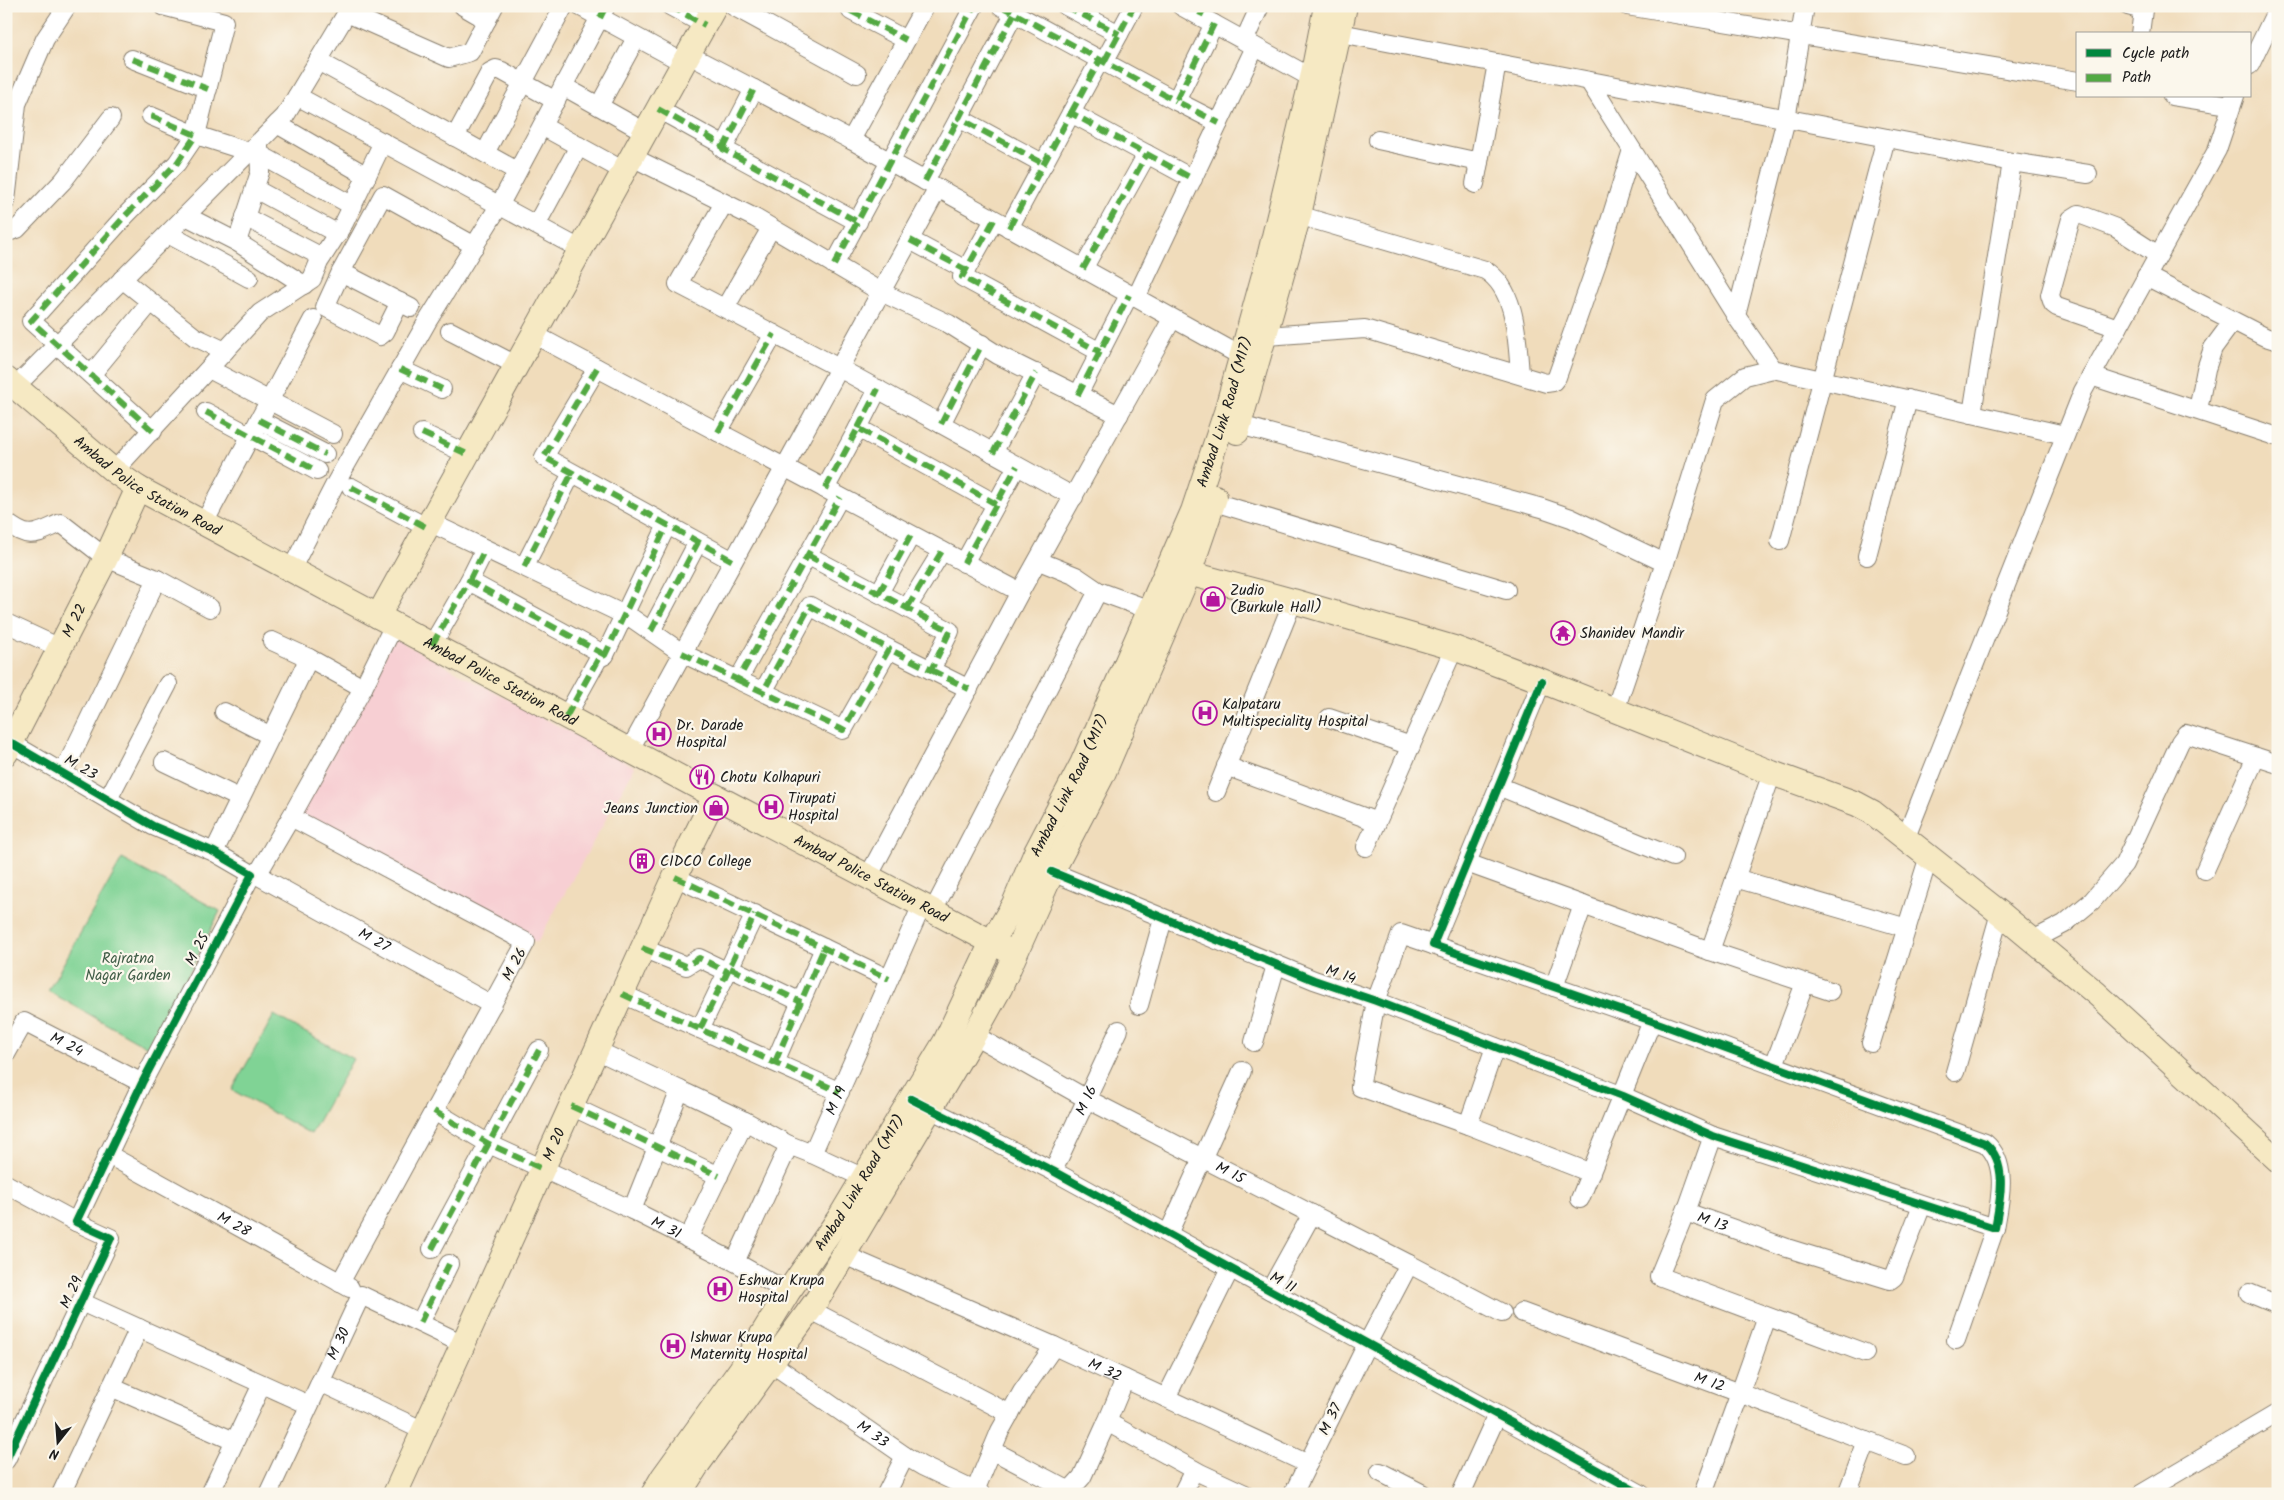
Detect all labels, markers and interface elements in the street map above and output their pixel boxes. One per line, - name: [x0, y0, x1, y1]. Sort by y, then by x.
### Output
- legend: [2076, 32, 2252, 98]
- text: Cycle path: [2122, 42, 2189, 66]
- text: Path: [2122, 66, 2151, 90]
- street label: Ambad Link Road (M17): [1191, 334, 1259, 491]
- street label: Ambad Police Station Road: [67, 430, 226, 543]
- place label: Zudio (Burkule Hall): [1230, 579, 1322, 620]
- shop icon: Zudio (Burkule Hall): [1200, 586, 1226, 612]
- street label: M 22: [56, 600, 94, 642]
- temple icon: Shanidev Mandir: [1550, 620, 1576, 646]
- place label: Shanidev Mandir: [1580, 622, 1685, 646]
- street label: Ambad Police Station Road: [418, 631, 582, 734]
- place label: Kalpataru Multispeciality Hospital: [1222, 693, 1369, 734]
- hospital icon: Kalpataru Multispeciality Hospital: [1192, 700, 1218, 726]
- street label: Ambad Link Road (M17): [1024, 710, 1115, 861]
- place label: Dr. Darade Hospital: [676, 714, 743, 755]
- hospital icon: Dr. Darade Hospital: [646, 721, 672, 747]
- street label: M 23: [59, 749, 102, 787]
- restaurant icon: Chotu Kolhapuri: [689, 764, 715, 790]
- place label: Chotu Kolhapuri: [720, 766, 822, 790]
- place label: Tirupati Hospital: [788, 787, 839, 828]
- hospital icon: Tirupati Hospital: [758, 794, 784, 820]
- shop icon: Jeans Junction: [703, 795, 729, 821]
- place label: Jeans Junction: [604, 797, 698, 821]
- street label: Ambad Police Station Road: [789, 828, 953, 930]
- building icon: CIDCO College: [629, 848, 655, 874]
- place label: CIDCO College: [660, 850, 752, 874]
- street label: M 27: [353, 922, 395, 960]
- street label: M 25: [179, 928, 217, 970]
- street label: M 26: [496, 943, 534, 986]
- park label: Rajratna Nagar Garden: [85, 947, 171, 988]
- street label: M 14: [1322, 959, 1359, 991]
- street label: M 24: [45, 1026, 87, 1064]
- street label: M 19: [820, 1082, 854, 1119]
- street label: M 16: [1070, 1082, 1104, 1120]
- street label: Ambad Link Road (M17): [809, 1110, 912, 1256]
- street label: M 20: [537, 1124, 573, 1165]
- street label: M 15: [1211, 1156, 1250, 1191]
- street label: M 28: [212, 1206, 256, 1244]
- street label: M 13: [1694, 1206, 1731, 1239]
- street label: M 31: [646, 1210, 685, 1246]
- street label: M 11: [1265, 1266, 1301, 1300]
- place label: Eshwar Krupa Hospital: [738, 1269, 825, 1310]
- street label: M 29: [54, 1271, 90, 1313]
- hospital icon: Eshwar Krupa Hospital: [707, 1276, 733, 1302]
- street label: M 30: [321, 1323, 357, 1364]
- place label: Ishwar Krupa Maternity Hospital: [690, 1326, 808, 1367]
- hospital icon: Ishwar Krupa Maternity Hospital: [660, 1333, 686, 1359]
- street label: M 32: [1084, 1352, 1126, 1389]
- street label: M 12: [1690, 1366, 1728, 1399]
- street label: M 37: [1313, 1398, 1349, 1440]
- street label: M 33: [851, 1415, 894, 1455]
- north arrow: [32, 1418, 82, 1468]
- text: N: [47, 1442, 62, 1465]

